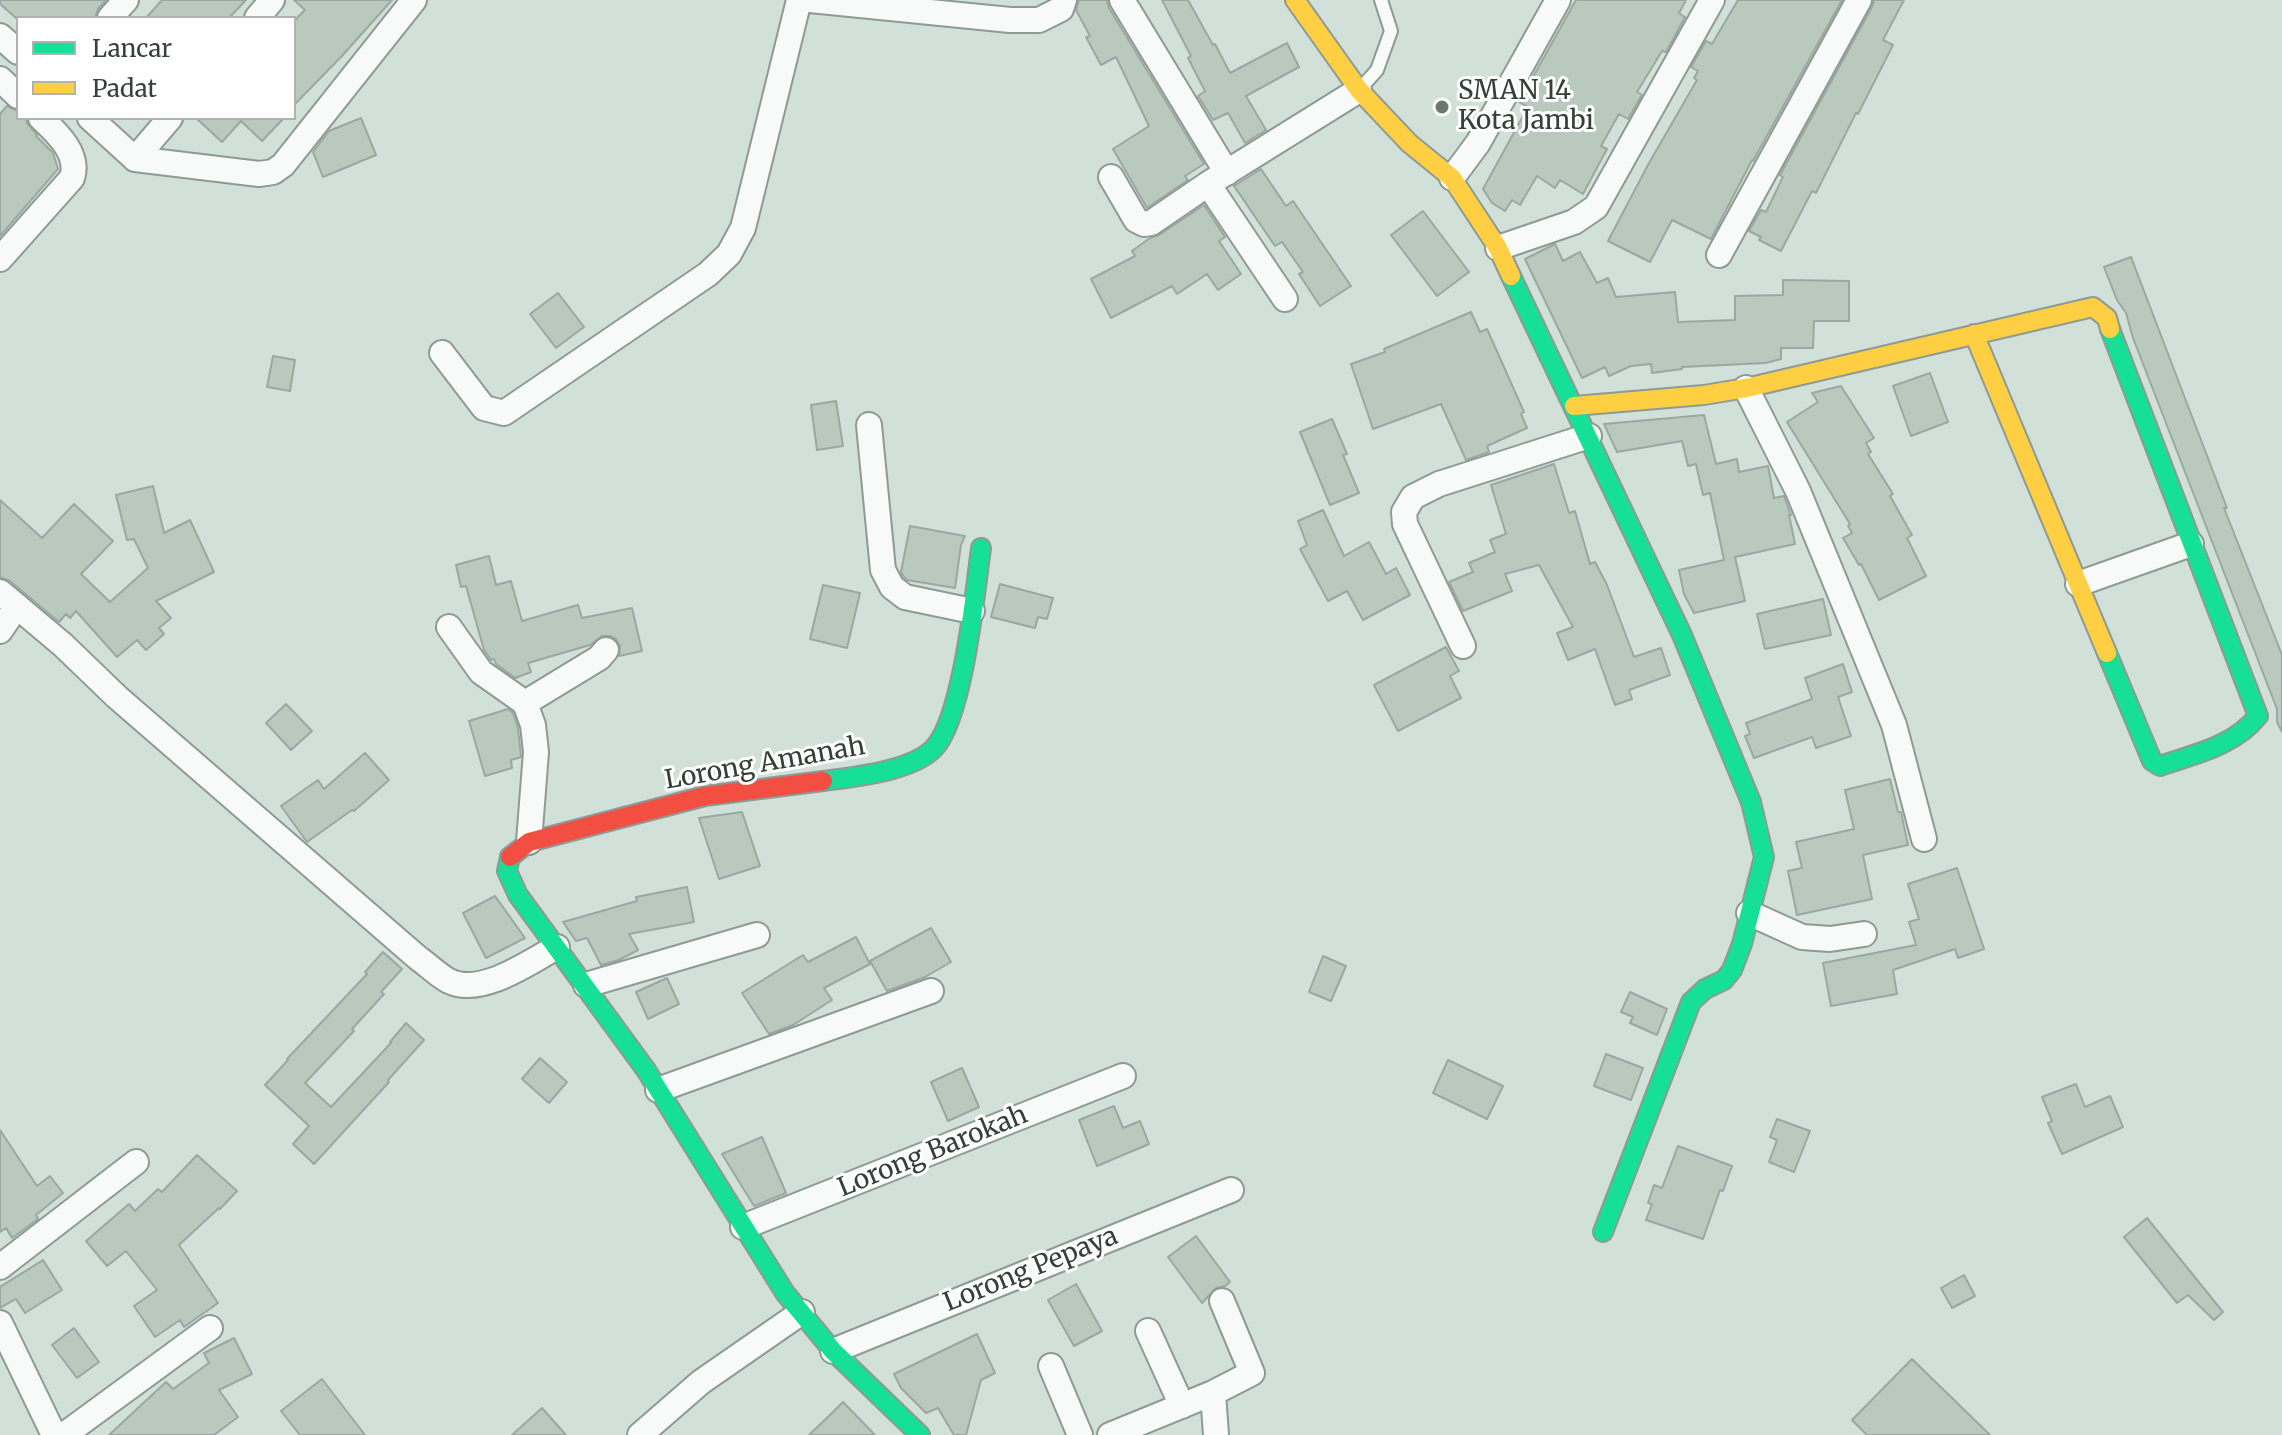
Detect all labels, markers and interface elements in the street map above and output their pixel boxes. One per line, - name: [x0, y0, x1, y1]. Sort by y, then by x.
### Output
- legend: [16, 16, 296, 120]
- text: Lancar: [92, 33, 172, 64]
- text: Padat: [92, 73, 157, 104]
- place label: SMAN 14 Kota Jambi: [1458, 76, 1594, 138]
- marker: SMAN 14 Kota Jambi: [1433, 98, 1451, 116]
- street label: Lorong Amanah: [662, 731, 868, 797]
- street label: Lorong Barokah: [834, 1100, 1032, 1204]
- street label: Lorong Pepaya: [939, 1221, 1123, 1319]

